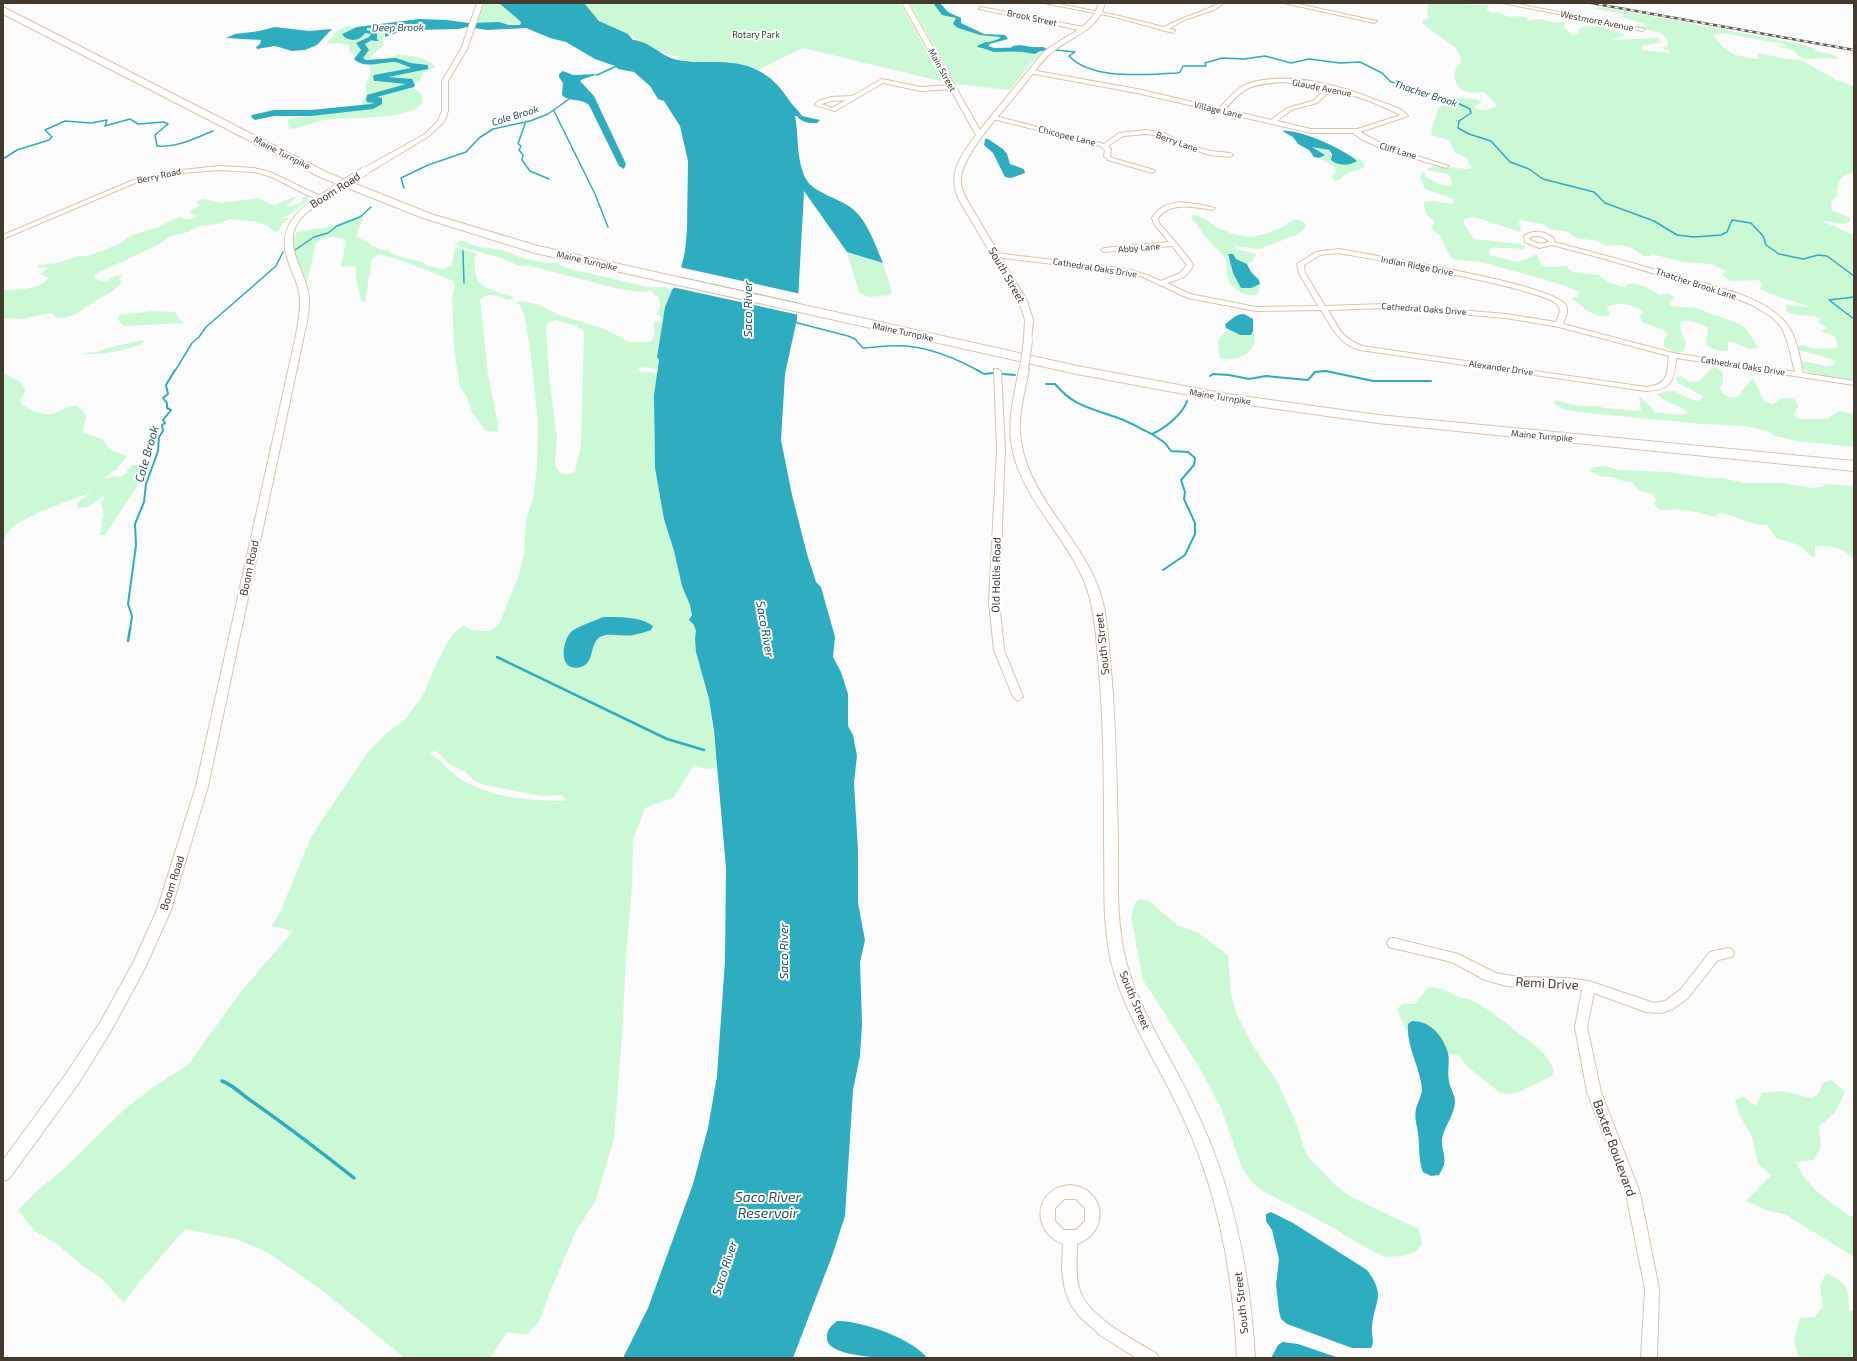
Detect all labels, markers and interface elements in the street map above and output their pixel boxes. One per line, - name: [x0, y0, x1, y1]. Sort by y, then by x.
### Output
- street label: Brook Street: [1006, 7, 1059, 28]
- street label: Westmore Avenue: [1559, 8, 1635, 33]
- water label: Deep Brook: [372, 21, 424, 33]
- park label: Rotary Park: [732, 29, 780, 40]
- street label: Main Street: [926, 46, 959, 94]
- street label: Glaude Avenue: [1291, 76, 1353, 99]
- water label: Thacher Brook: [1393, 77, 1459, 109]
- street label: Village Lane: [1193, 99, 1244, 120]
- water label: Cole Brook: [490, 102, 540, 128]
- street label: Chicopee Lane: [1037, 123, 1097, 148]
- street label: Berry Lane: [1155, 129, 1200, 154]
- street label: Maine Turnpike: [252, 134, 313, 172]
- street label: Cliff Lane: [1378, 140, 1418, 161]
- street label: Berry Road: [136, 165, 182, 186]
- street label: Boom Road: [307, 169, 362, 210]
- street label: Abby Lane: [1118, 240, 1161, 255]
- street label: South Street: [986, 245, 1029, 305]
- street label: Maine Turnpike: [556, 248, 619, 273]
- street label: Indian Ridge Drive: [1380, 253, 1454, 278]
- street label: Cathedral Oaks Drive: [1052, 255, 1138, 280]
- street label: Thatcher Brook Lane: [1654, 265, 1738, 302]
- water label: Saco River: [740, 280, 754, 337]
- street label: Cathedral Oaks Drive: [1381, 300, 1467, 317]
- street label: Maine Turnpike: [872, 320, 935, 343]
- street label: Cathedral Oaks Drive: [1700, 353, 1786, 378]
- street label: Alexander Drive: [1468, 358, 1534, 377]
- street label: Maine Turnpike: [1189, 386, 1252, 407]
- water label: Cole Brook: [131, 424, 161, 484]
- street label: Maine Turnpike: [1511, 427, 1574, 444]
- street label: Old Hollis Road: [988, 537, 1003, 613]
- street label: Boom Road: [236, 539, 261, 597]
- water label: Saco River: [754, 600, 778, 658]
- street label: South Street: [1092, 612, 1111, 676]
- street label: Boom Road: [157, 854, 186, 912]
- water label: Saco River: [776, 922, 790, 979]
- street label: South Street: [1117, 969, 1154, 1031]
- street label: Remi Drive: [1515, 973, 1579, 993]
- street label: Baxter Boulevard: [1590, 1097, 1640, 1199]
- water label: Saco River Reservoir: [735, 1188, 802, 1221]
- water label: Saco River: [709, 1238, 740, 1297]
- street label: South Street: [1231, 1271, 1250, 1335]

